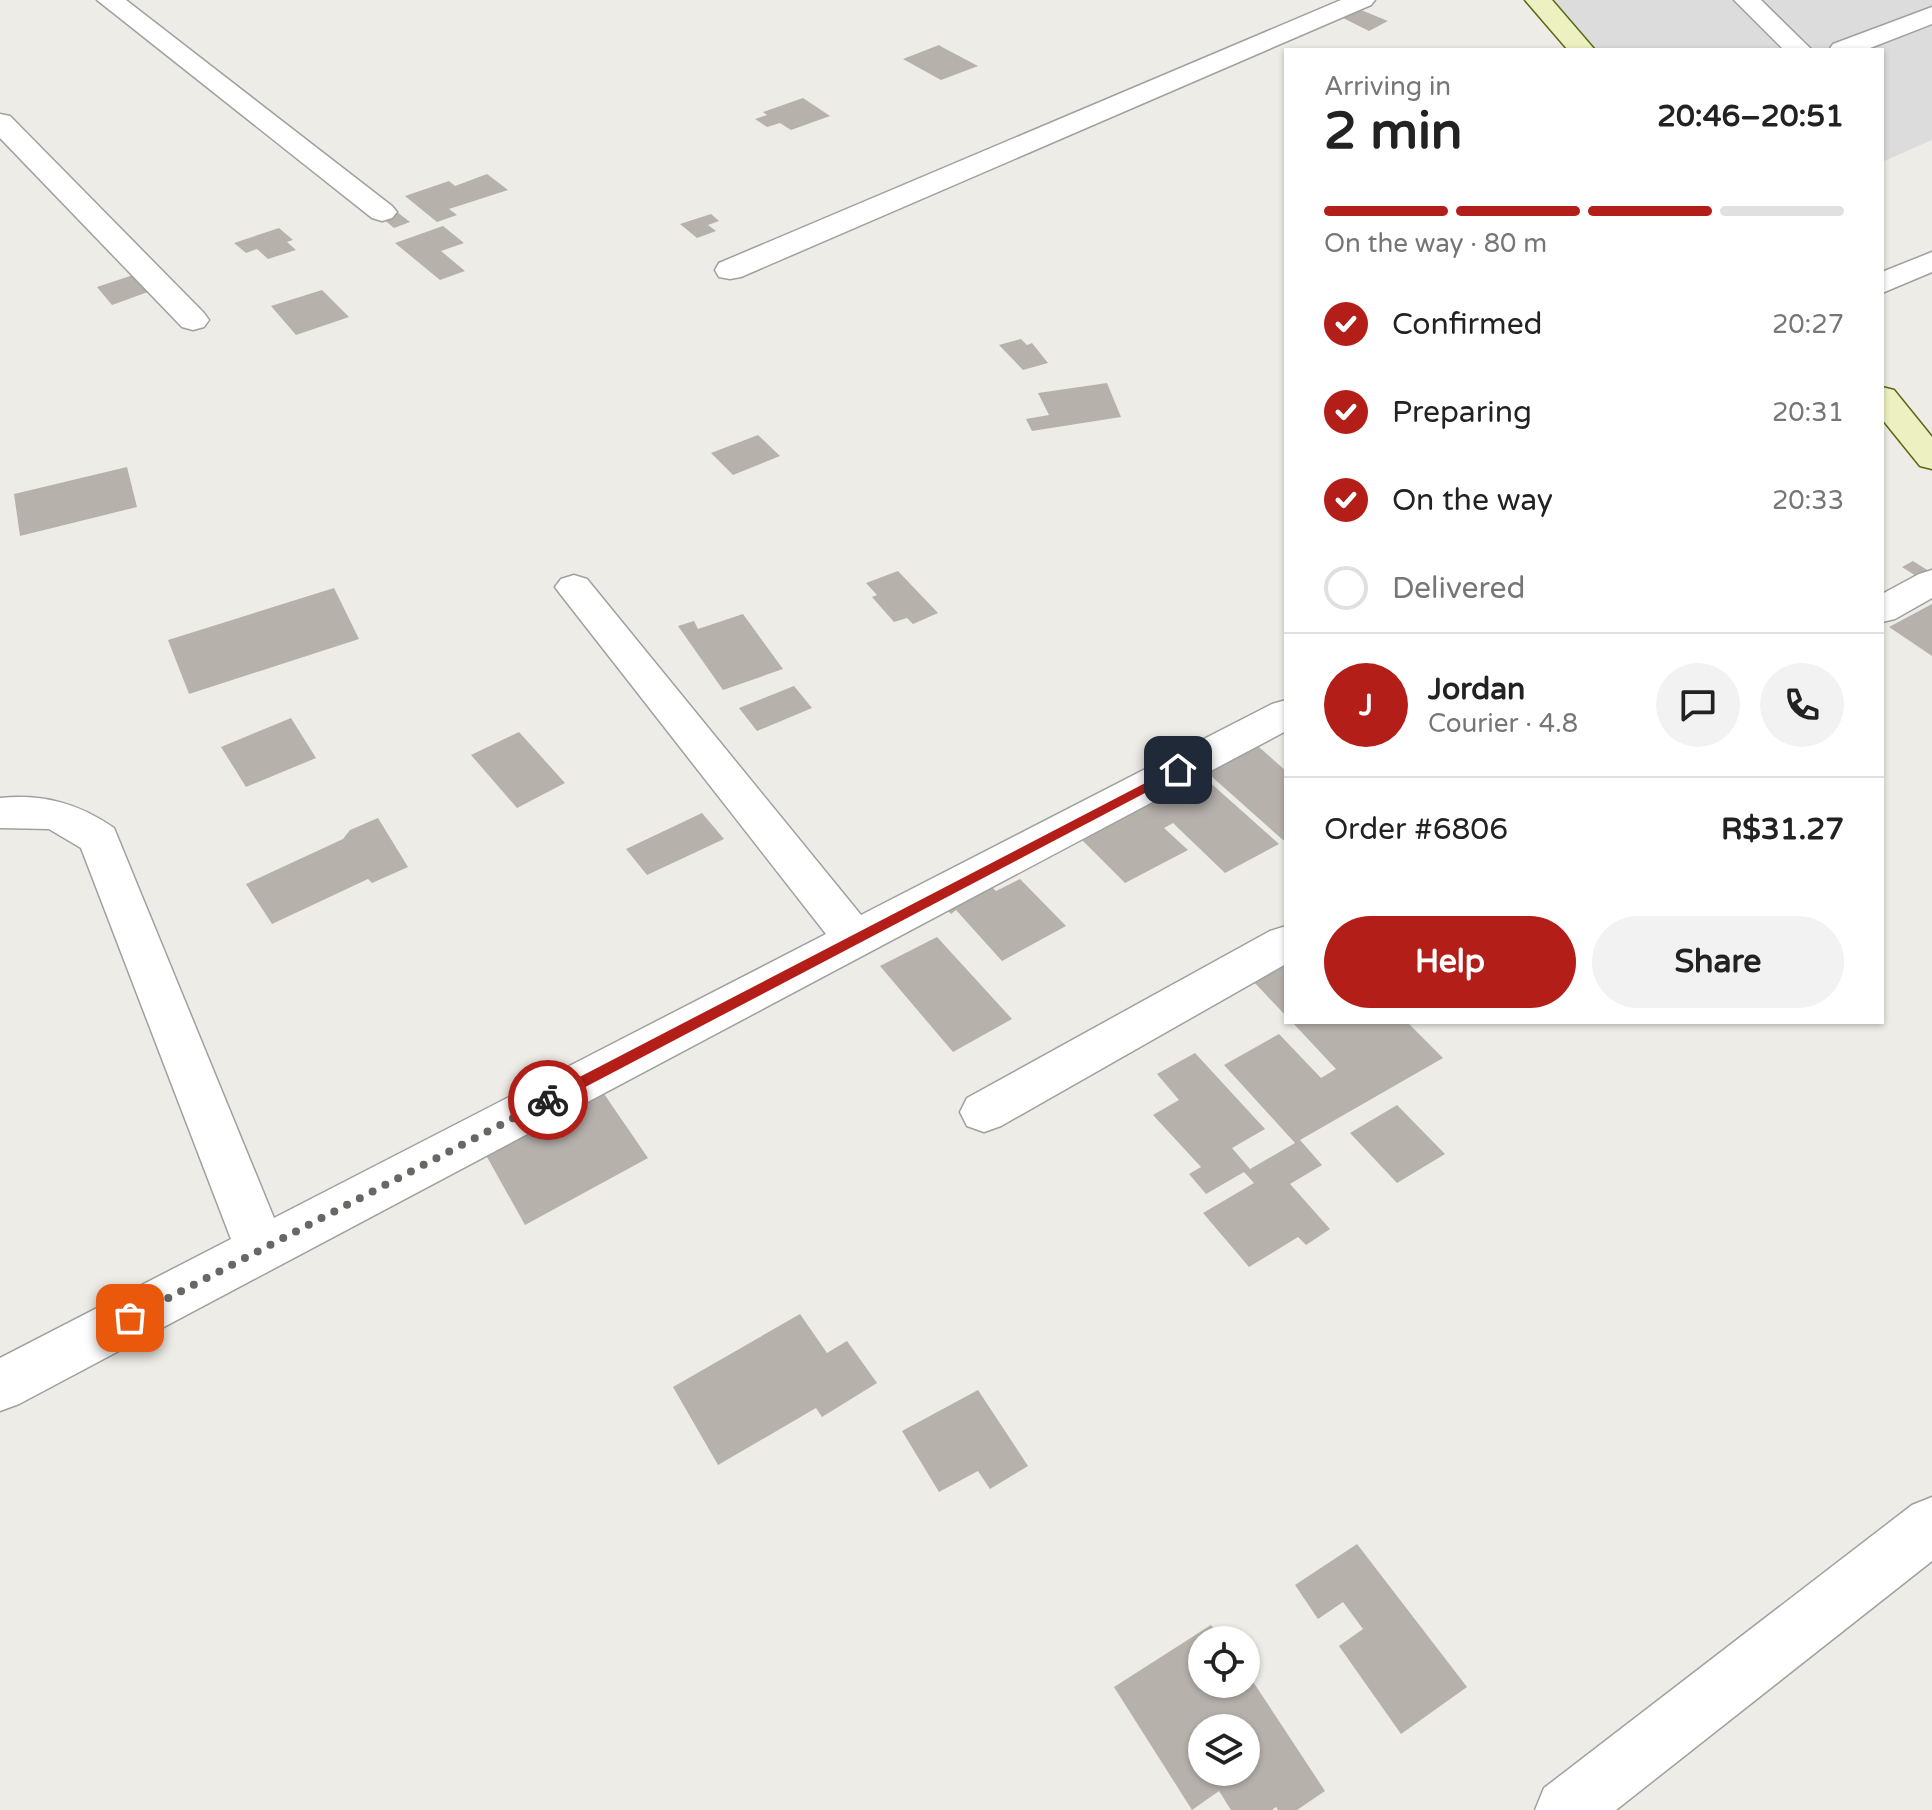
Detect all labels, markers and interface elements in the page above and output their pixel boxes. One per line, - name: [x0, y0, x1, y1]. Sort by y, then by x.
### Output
- text: Arriving in: [1324, 71, 1451, 102]
- text: 20:46–20:51: [1657, 98, 1844, 135]
- text: 2 min: [1324, 100, 1463, 163]
- text: On the way · 80 m: [1324, 228, 1547, 259]
- icon: check: [1324, 302, 1368, 346]
- text: Confirmed: [1392, 306, 1543, 343]
- text: 20:27: [1772, 309, 1844, 340]
- icon: check: [1324, 390, 1368, 434]
- text: Preparing: [1392, 394, 1532, 431]
- text: 20:31: [1772, 397, 1844, 428]
- icon: check: [1324, 478, 1368, 522]
- text: On the way: [1392, 482, 1553, 519]
- text: 20:33: [1772, 485, 1844, 516]
- text: Delivered: [1392, 570, 1526, 607]
- button: chat: [1656, 663, 1740, 747]
- button: phone: [1760, 663, 1844, 747]
- text: Jordan: [1428, 671, 1525, 708]
- text: J: [1359, 687, 1373, 724]
- text: Courier · 4.8: [1428, 708, 1578, 739]
- pin: [1144, 736, 1212, 804]
- icon: home: [1156, 748, 1200, 792]
- text: Order #6806: [1324, 811, 1508, 848]
- text: R$31.27: [1721, 811, 1844, 848]
- button: Help: [1324, 916, 1576, 1008]
- button: Share: [1592, 916, 1844, 1008]
- courier: [508, 1060, 588, 1140]
- icon: bike: [526, 1078, 570, 1122]
- pin: [96, 1284, 164, 1352]
- icon: bag: [108, 1296, 152, 1340]
- map controls: [1188, 1626, 1260, 1786]
- button: locate: [1188, 1626, 1260, 1698]
- button: layers: [1188, 1714, 1260, 1786]

